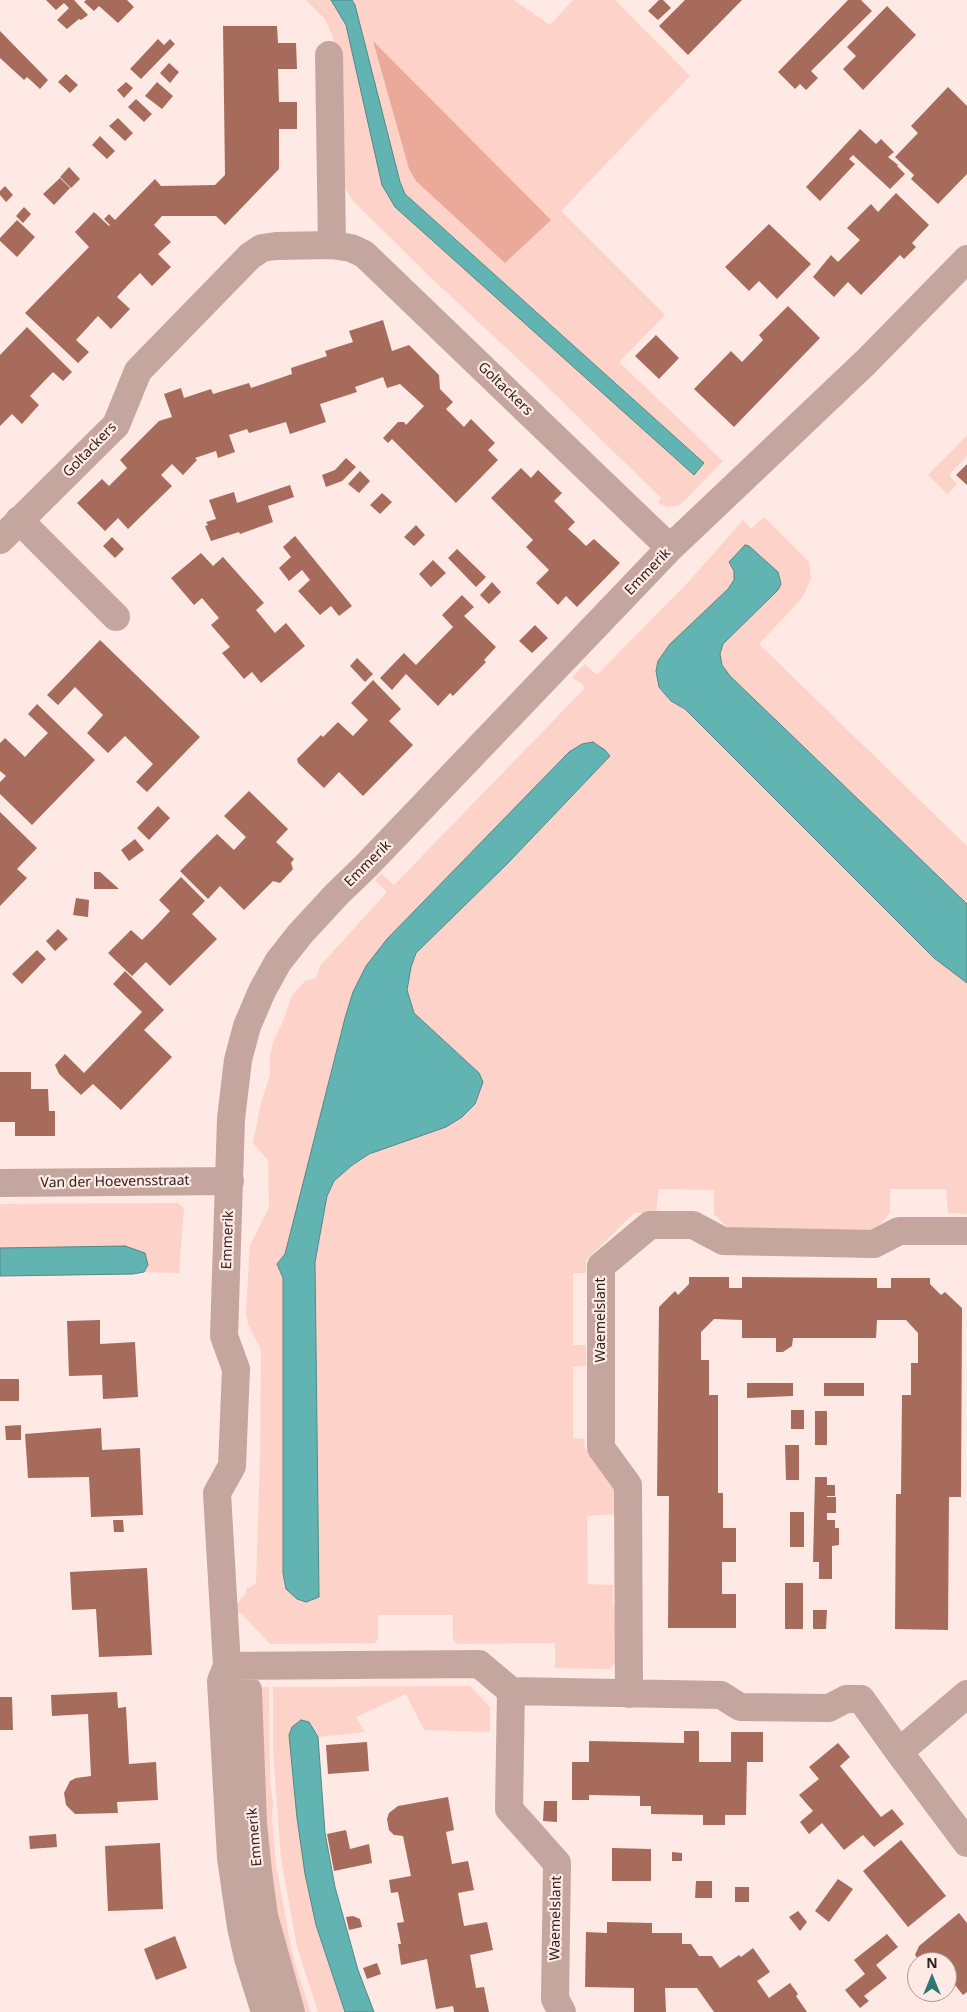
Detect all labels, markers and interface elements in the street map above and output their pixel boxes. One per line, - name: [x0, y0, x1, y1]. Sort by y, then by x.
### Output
- street label: Goltackers: [474, 359, 536, 419]
- street label: Goltackers: [60, 419, 120, 481]
- street label: Emmerik: [622, 545, 674, 599]
- street label: Emmerik: [341, 837, 395, 891]
- street label: Van der Hoevensstraat: [40, 1172, 190, 1192]
- street label: Emmerik: [219, 1210, 237, 1270]
- street label: Waemelslant: [593, 1278, 609, 1362]
- street label: Emmerik: [244, 1807, 266, 1867]
- street label: Waemelslant: [547, 1875, 565, 1961]
- north arrow: [907, 1952, 957, 2002]
- text: N: [926, 1953, 938, 1972]

